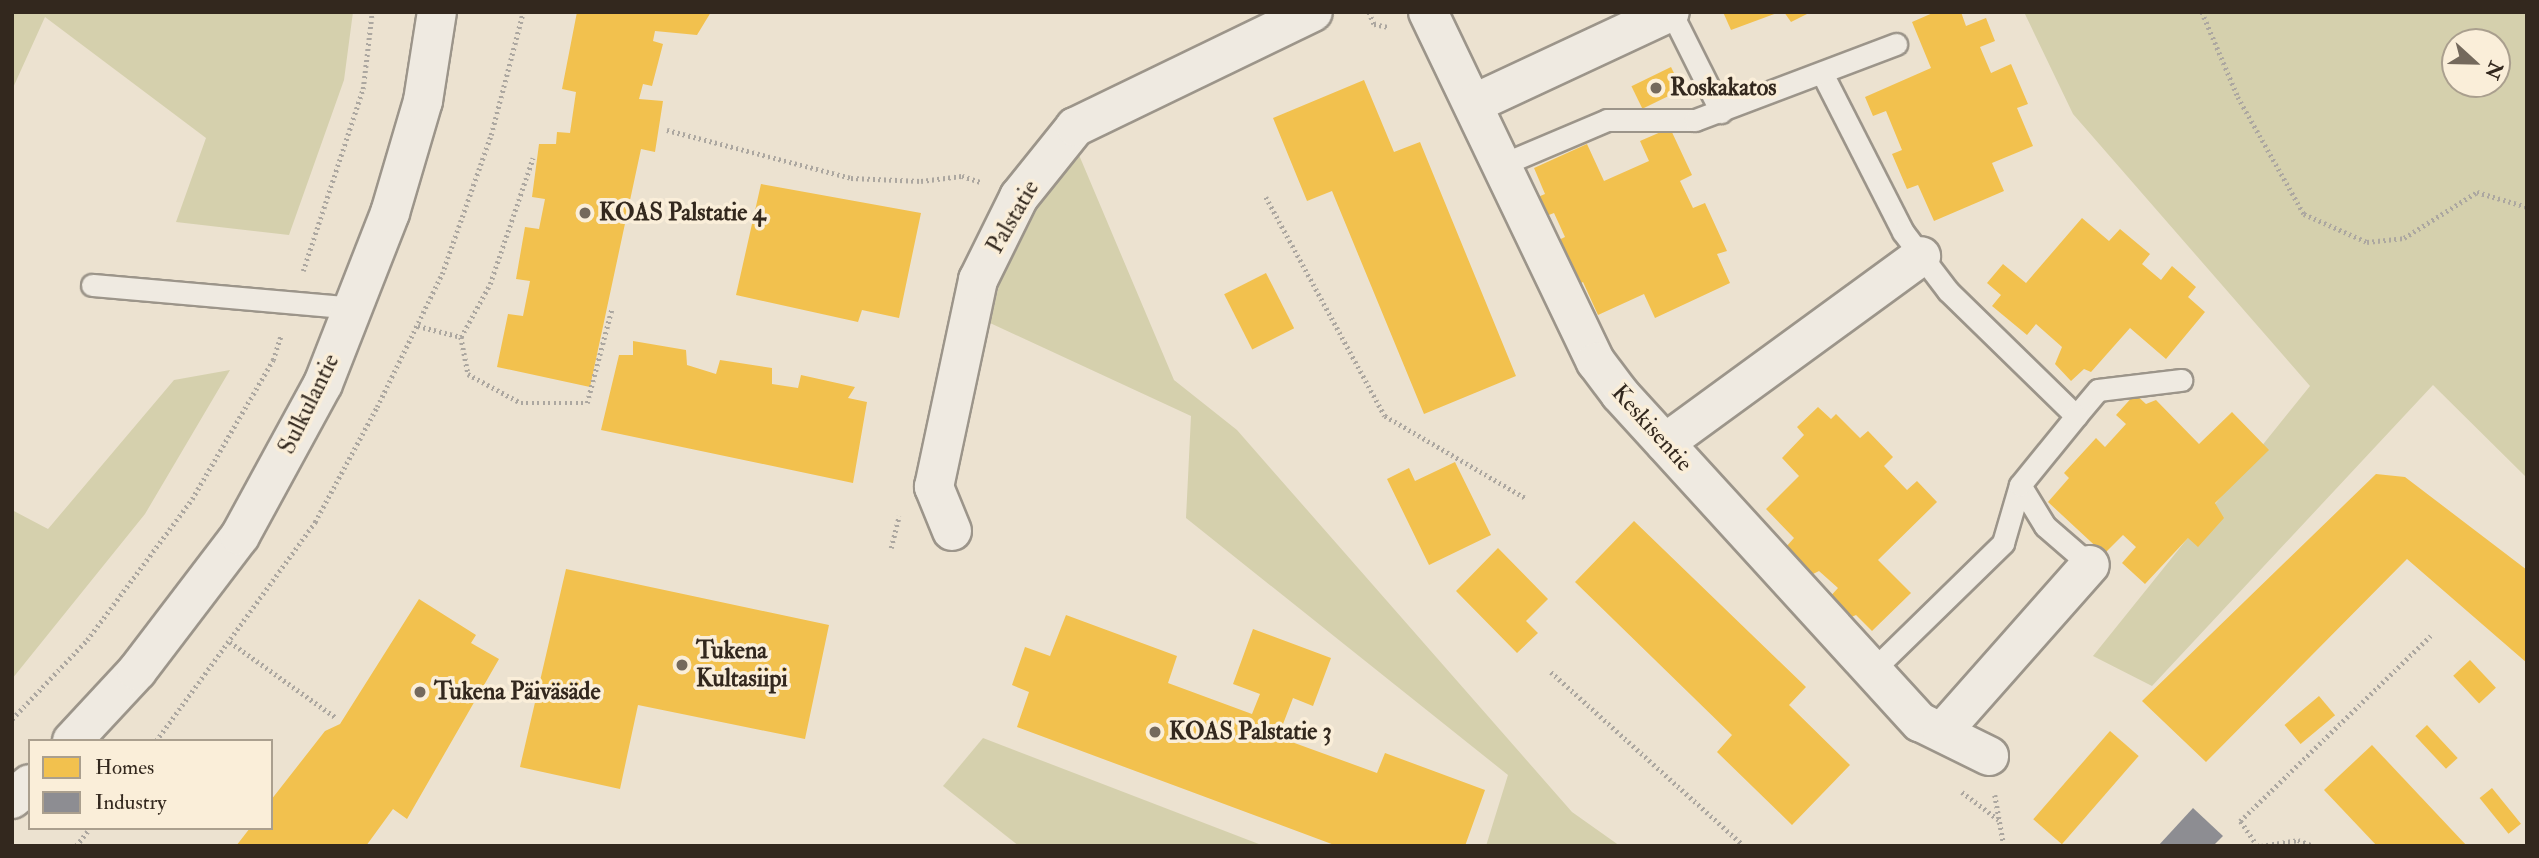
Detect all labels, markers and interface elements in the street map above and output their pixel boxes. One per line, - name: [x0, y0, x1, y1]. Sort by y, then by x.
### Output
- north arrow: [2441, 28, 2511, 98]
- text: N: [2479, 58, 2508, 82]
- place label: Roskakatos: [1670, 74, 1776, 102]
- marker: Roskakatos: [1648, 80, 1664, 96]
- street label: Palstatie: [981, 175, 1045, 259]
- place label: KOAS Palstatie 4: [599, 199, 765, 227]
- marker: KOAS Palstatie 4: [577, 205, 593, 221]
- street label: Sulkulantie: [272, 349, 346, 459]
- street label: Keskisentie: [1605, 379, 1699, 477]
- place label: Tukena Kultasiipi: [696, 637, 788, 693]
- marker: Tukena Kultasiipi: [674, 657, 690, 673]
- place label: Tukena Päiväsäde: [434, 678, 600, 706]
- marker: Tukena Päiväsäde: [412, 684, 428, 700]
- place label: KOAS Palstatie 3: [1169, 718, 1332, 746]
- marker: KOAS Palstatie 3: [1147, 724, 1163, 740]
- legend: [28, 739, 273, 830]
- text: Homes: [95, 754, 154, 781]
- text: Industry: [95, 789, 167, 816]

